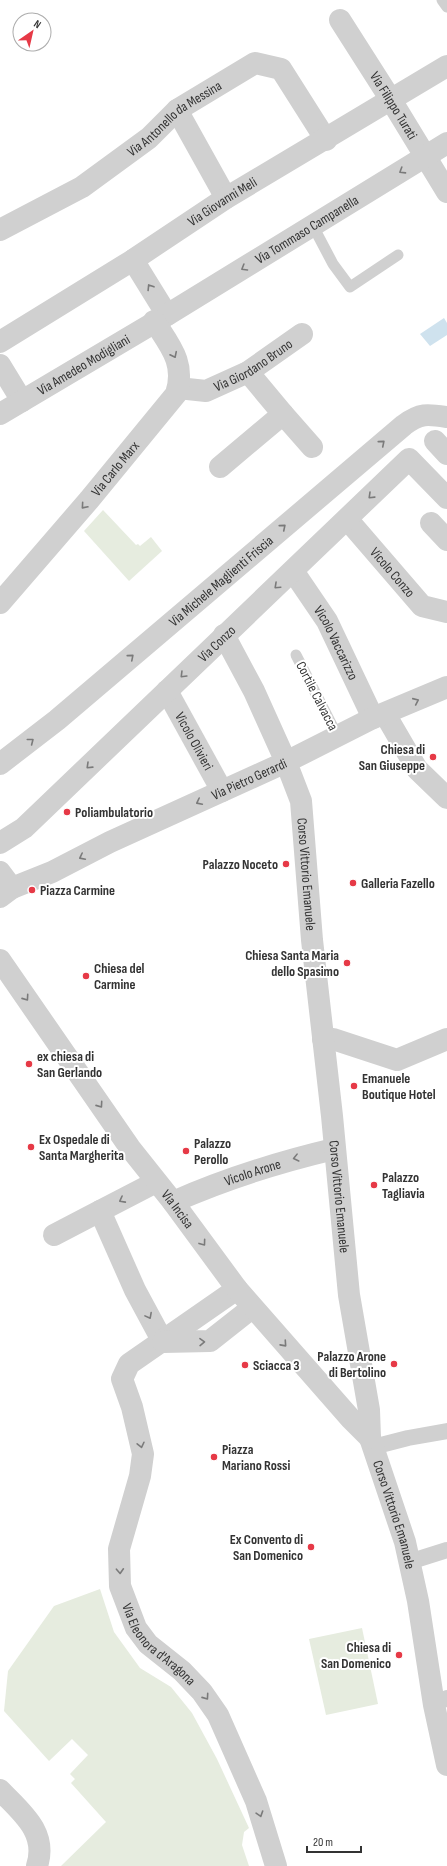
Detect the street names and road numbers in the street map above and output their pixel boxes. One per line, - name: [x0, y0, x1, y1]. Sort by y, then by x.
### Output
- street label: Via Filippo Turati: [367, 68, 421, 142]
- street label: Via Antonello da Messina: [124, 77, 225, 160]
- street label: Via Giovanni Meli: [184, 173, 260, 230]
- street label: Via Tommaso Campanella: [252, 191, 361, 267]
- street label: Via Amedeo Modigliani: [34, 331, 133, 399]
- street label: Via Giordano Bruno: [211, 335, 296, 395]
- street label: Via Carlo Marx: [87, 437, 143, 499]
- street label: Via Michele Maglienti Friscia: [165, 532, 276, 630]
- street label: Vicolo Conzo: [367, 544, 419, 600]
- street label: Vicolo Vaccarizzo: [310, 602, 362, 683]
- street label: Via Conzo: [194, 621, 239, 665]
- street label: Cortile Calvacca: [292, 659, 342, 733]
- street label: Vicolo Olivieri: [172, 709, 217, 773]
- street label: Via Pietro Gerardi: [209, 754, 289, 803]
- street label: Corso Vittorio Emanuele: [294, 817, 320, 931]
- street label: Corso Vittorio Emanuele: [326, 1139, 353, 1254]
- street label: Vicolo Arone: [222, 1155, 283, 1189]
- street label: Via Incisa: [158, 1186, 198, 1232]
- street label: Corso Vittorio Emanuele: [370, 1458, 419, 1570]
- street label: Via Eleonora d'Aragona: [119, 1601, 199, 1689]

